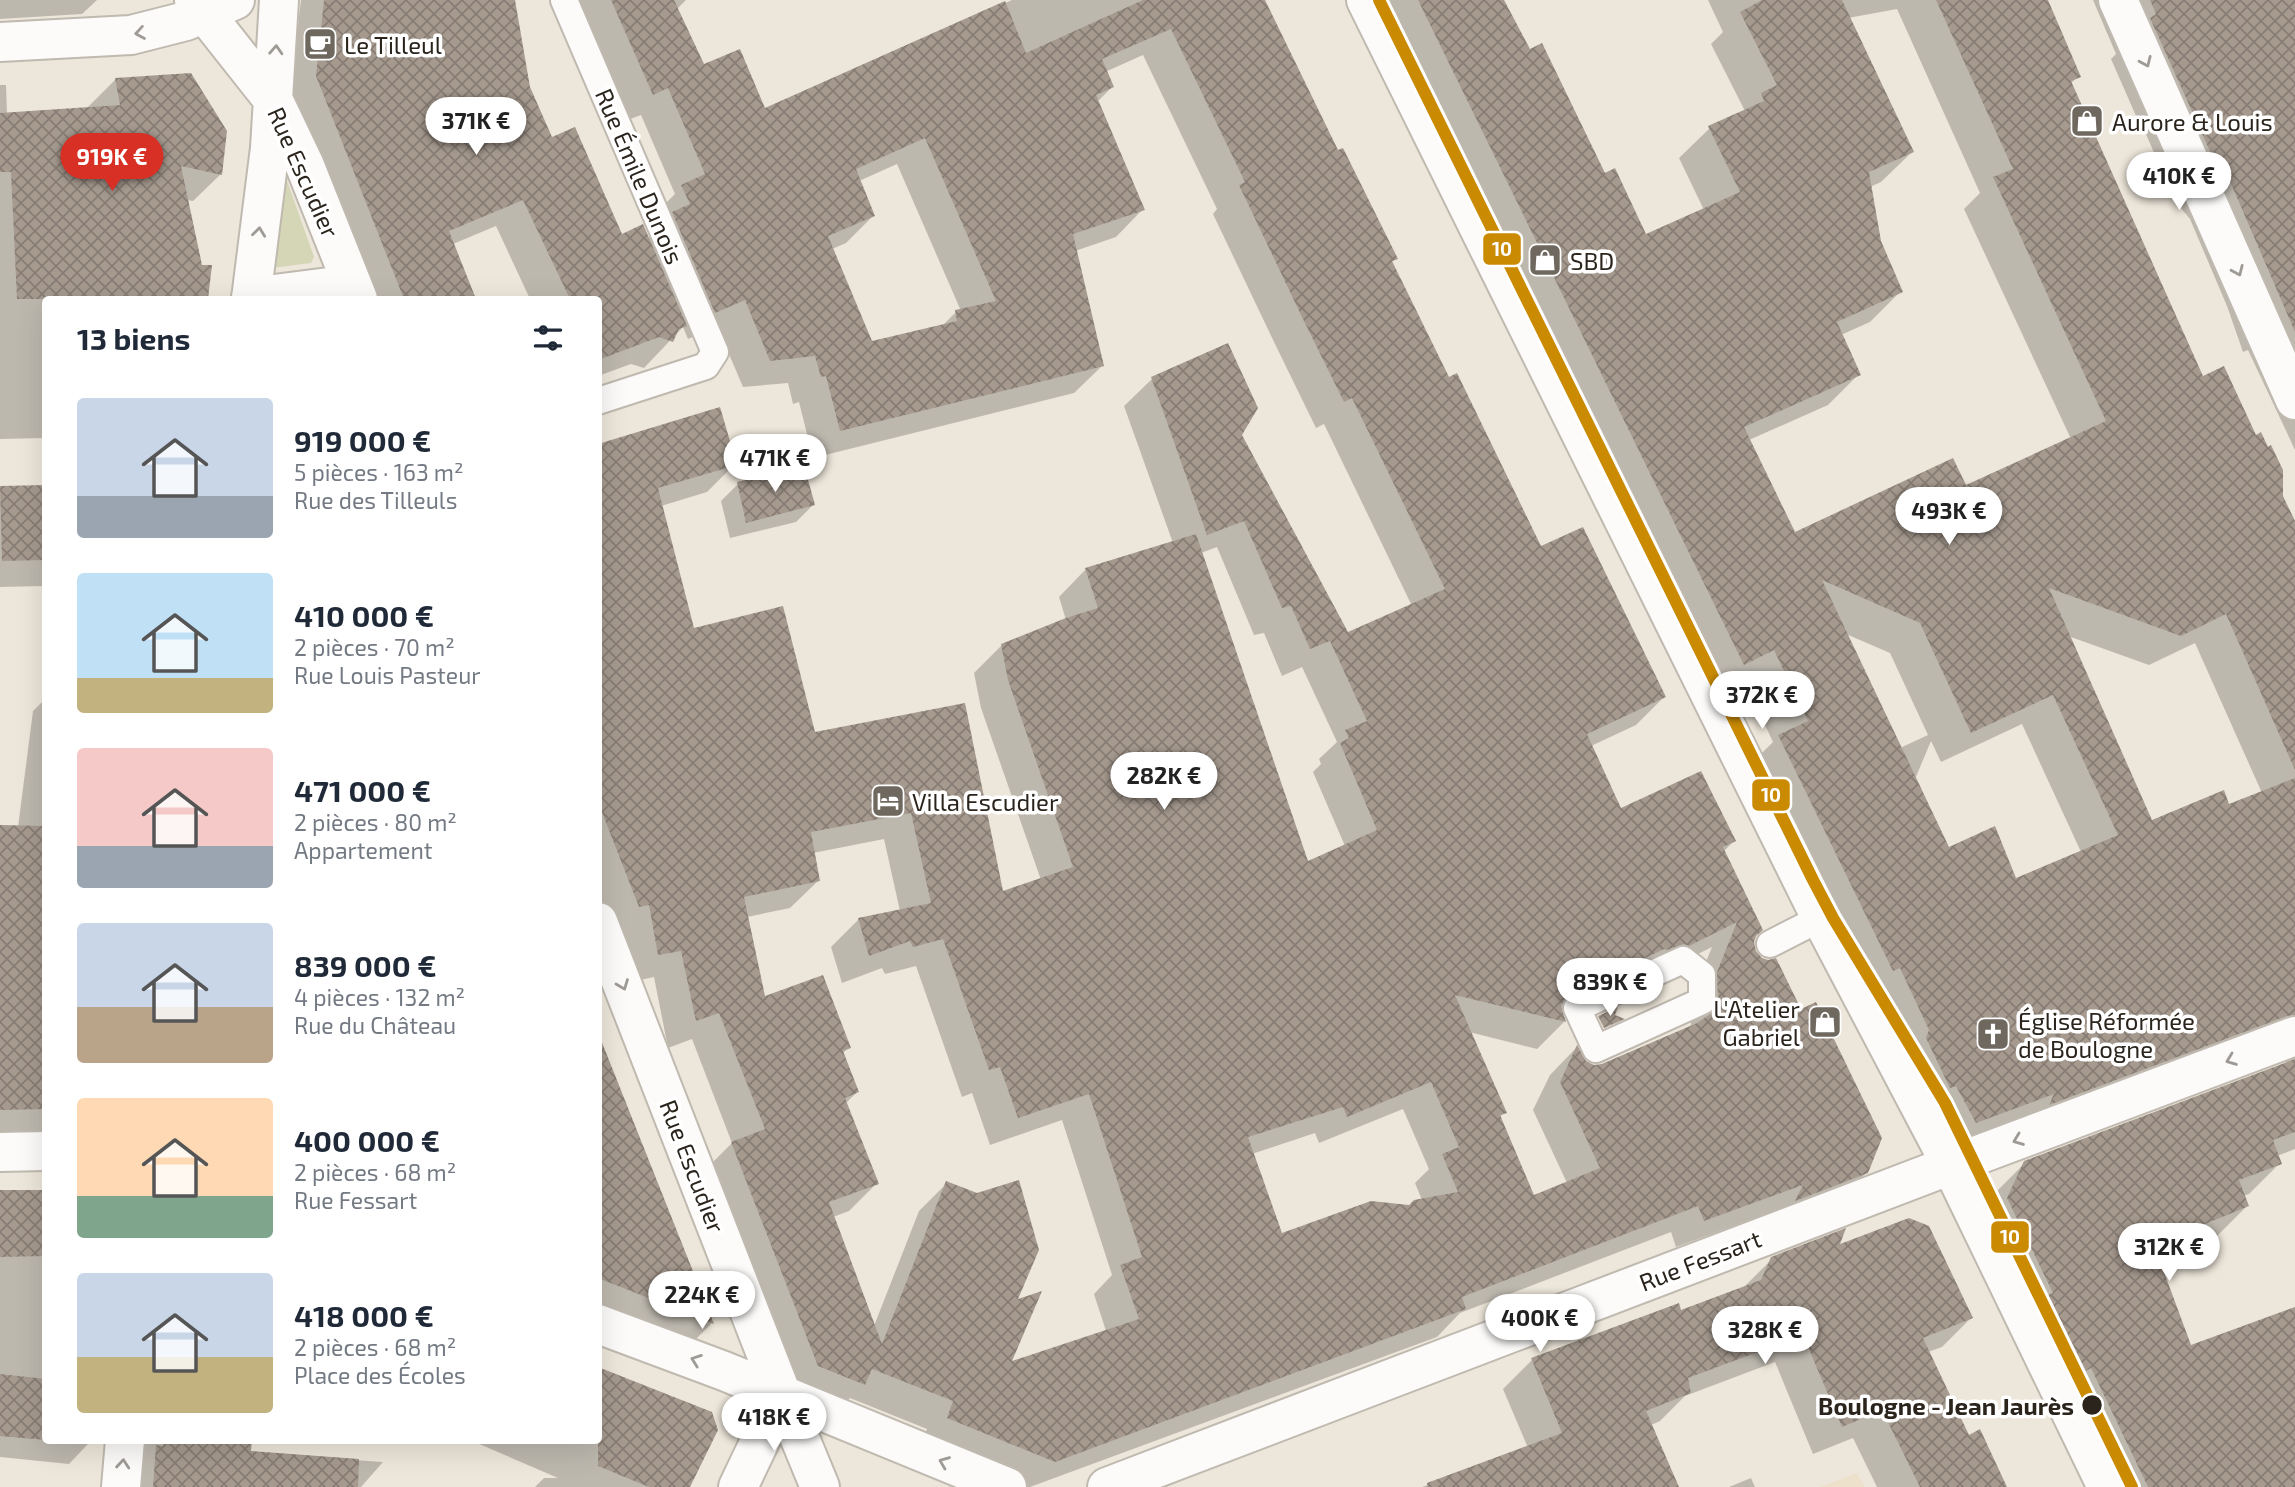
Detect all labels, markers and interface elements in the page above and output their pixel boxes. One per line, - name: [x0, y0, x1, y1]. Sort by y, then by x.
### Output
- one-way arrow: [134, 25, 146, 40]
- cafe icon: Le Tilleul: [301, 25, 339, 63]
- place label: Le Tilleul: [344, 30, 442, 59]
- one-way arrow: [269, 45, 284, 56]
- one-way arrow: [2138, 55, 2152, 68]
- street label: Rue Émile Dunois: [590, 84, 690, 268]
- pin: 371K €: [419, 97, 533, 157]
- street label: Rue Escudier: [262, 102, 346, 242]
- shop icon: Aurore & Louis: [2068, 102, 2106, 140]
- text: 371K €: [441, 106, 511, 134]
- place label: Aurore & Louis: [2112, 107, 2273, 136]
- pin: 919K €: [55, 134, 169, 193]
- text: 919K €: [76, 142, 148, 170]
- pin: 410K €: [2122, 152, 2236, 212]
- text: 410K €: [2142, 161, 2216, 189]
- one-way arrow: [252, 226, 267, 237]
- line badge: 10: [1482, 232, 1522, 266]
- text: 10: [1492, 237, 1512, 260]
- shop icon: SBD: [1526, 241, 1564, 279]
- place label: SBD: [1570, 246, 1614, 275]
- one-way arrow: [2230, 263, 2244, 276]
- icon: filters: [529, 319, 567, 357]
- text: 13 biens: [77, 320, 190, 356]
- text: 919 000 €: [294, 422, 431, 458]
- icon: home: [133, 426, 217, 510]
- pin: 471K €: [718, 434, 832, 494]
- text: 471K €: [740, 443, 810, 471]
- text: 5 pièces · 163 m²: [294, 458, 464, 486]
- text: Rue des Tilleuls: [294, 486, 457, 514]
- pin: 493K €: [1892, 488, 2006, 547]
- text: 493K €: [1911, 496, 1987, 524]
- text: 410 000 €: [294, 597, 434, 633]
- icon: home: [133, 601, 217, 685]
- text: 2 pièces · 70 m²: [294, 633, 455, 661]
- text: Rue Louis Pasteur: [294, 661, 481, 689]
- pin: 372K €: [1705, 672, 1819, 731]
- text: 372K €: [1726, 680, 1798, 708]
- pin: 282K €: [1107, 752, 1221, 812]
- text: 282K €: [1126, 761, 1202, 789]
- text: 471 000 €: [294, 772, 431, 808]
- icon: home: [133, 776, 217, 860]
- line badge: 10: [1751, 778, 1791, 812]
- hotel icon: Villa Escudier: [869, 782, 907, 820]
- text: 10: [1761, 783, 1781, 806]
- place label: Villa Escudier: [912, 787, 1059, 816]
- text: 2 pièces · 80 m²: [294, 808, 457, 836]
- text: Appartement: [294, 836, 433, 864]
- text: 839 000 €: [294, 947, 436, 983]
- icon: home: [133, 951, 217, 1035]
- pin: 839K €: [1553, 958, 1667, 1018]
- text: 839K €: [1572, 967, 1648, 995]
- one-way arrow: [615, 979, 629, 991]
- text: 4 pièces · 132 m²: [294, 983, 465, 1011]
- place label: L'Atelier Gabriel: [1713, 994, 1800, 1051]
- shop icon: L'Atelier Gabriel: [1806, 1003, 1844, 1041]
- place label: Église Réformée de Boulogne: [2018, 1006, 2195, 1063]
- text: Rue du Château: [294, 1011, 456, 1039]
- church icon: Église Réformée de Boulogne: [1974, 1015, 2012, 1053]
- one-way arrow: [2226, 1052, 2238, 1066]
- street label: Rue Escudier: [654, 1095, 732, 1237]
- text: 400 000 €: [294, 1122, 440, 1158]
- icon: home: [133, 1126, 217, 1210]
- one-way arrow: [2013, 1132, 2025, 1146]
- text: 2 pièces · 68 m²: [294, 1158, 456, 1186]
- text: Rue Fessart: [294, 1186, 417, 1214]
- line badge: 10: [1990, 1220, 2030, 1254]
- street label: Rue Fessart: [1635, 1223, 1765, 1297]
- pin: 312K €: [2112, 1224, 2226, 1283]
- text: 10: [2000, 1225, 2020, 1248]
- text: 312K €: [2134, 1232, 2204, 1260]
- pin: 224K €: [645, 1272, 759, 1331]
- text: 224K €: [664, 1280, 740, 1308]
- pin: 400K €: [1483, 1294, 1597, 1354]
- text: 418 000 €: [294, 1297, 434, 1333]
- icon: home: [133, 1301, 217, 1385]
- text: 400K €: [1501, 1303, 1579, 1331]
- pin: 328K €: [1708, 1306, 1822, 1366]
- text: 328K €: [1728, 1315, 1802, 1343]
- text: 2 pièces · 68 m²: [294, 1333, 456, 1361]
- one-way arrow: [690, 1355, 702, 1369]
- text: Place des Écoles: [294, 1361, 466, 1389]
- place label: Boulogne - Jean Jaurès: [1818, 1391, 2074, 1420]
- marker: Boulogne - Jean Jaurès: [2080, 1393, 2104, 1417]
- pin: 418K €: [717, 1394, 831, 1453]
- text: 418K €: [737, 1402, 811, 1430]
- one-way arrow: [939, 1456, 951, 1470]
- one-way arrow: [115, 1458, 130, 1469]

